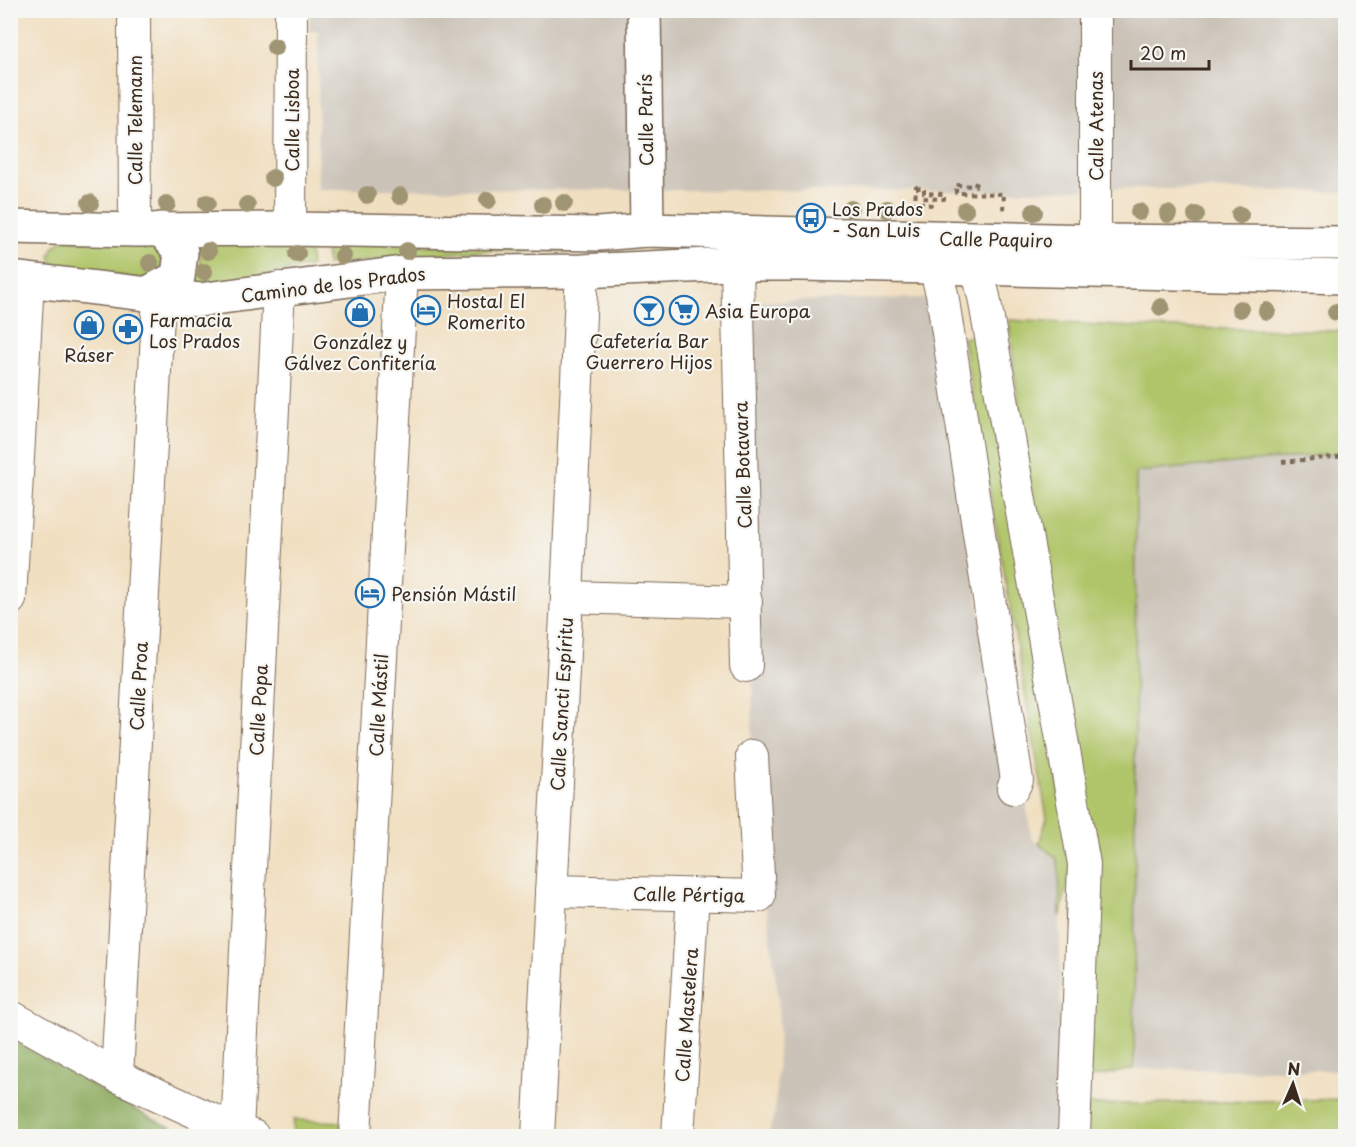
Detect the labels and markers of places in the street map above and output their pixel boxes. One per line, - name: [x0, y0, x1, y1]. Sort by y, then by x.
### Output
- place label: Los Prados - San Luis: [832, 195, 923, 243]
- bus stop icon: Los Prados - San Luis: [795, 202, 827, 234]
- place label: Hostal El Romerito: [447, 287, 525, 335]
- hotel icon: Hostal El Romerito: [410, 294, 442, 326]
- supermarket icon: Asia Europa: [668, 294, 700, 326]
- bar icon: Cafetería Bar Guerrero Hijos: [633, 295, 665, 327]
- shop icon: González y Gálvez Confitería: [344, 296, 376, 328]
- place label: Asia Europa: [705, 297, 811, 324]
- place label: Farmacia Los Prados: [149, 306, 240, 354]
- shop icon: Ráser: [73, 309, 105, 341]
- pharmacy icon: Farmacia Los Prados: [112, 313, 144, 345]
- place label: Cafetería Bar Guerrero Hijos: [586, 327, 712, 375]
- place label: González y Gálvez Confitería: [284, 328, 437, 376]
- place label: Ráser: [64, 341, 114, 368]
- hotel icon: Pensión Mástil: [354, 577, 386, 609]
- place label: Pensión Mástil: [391, 580, 516, 607]

